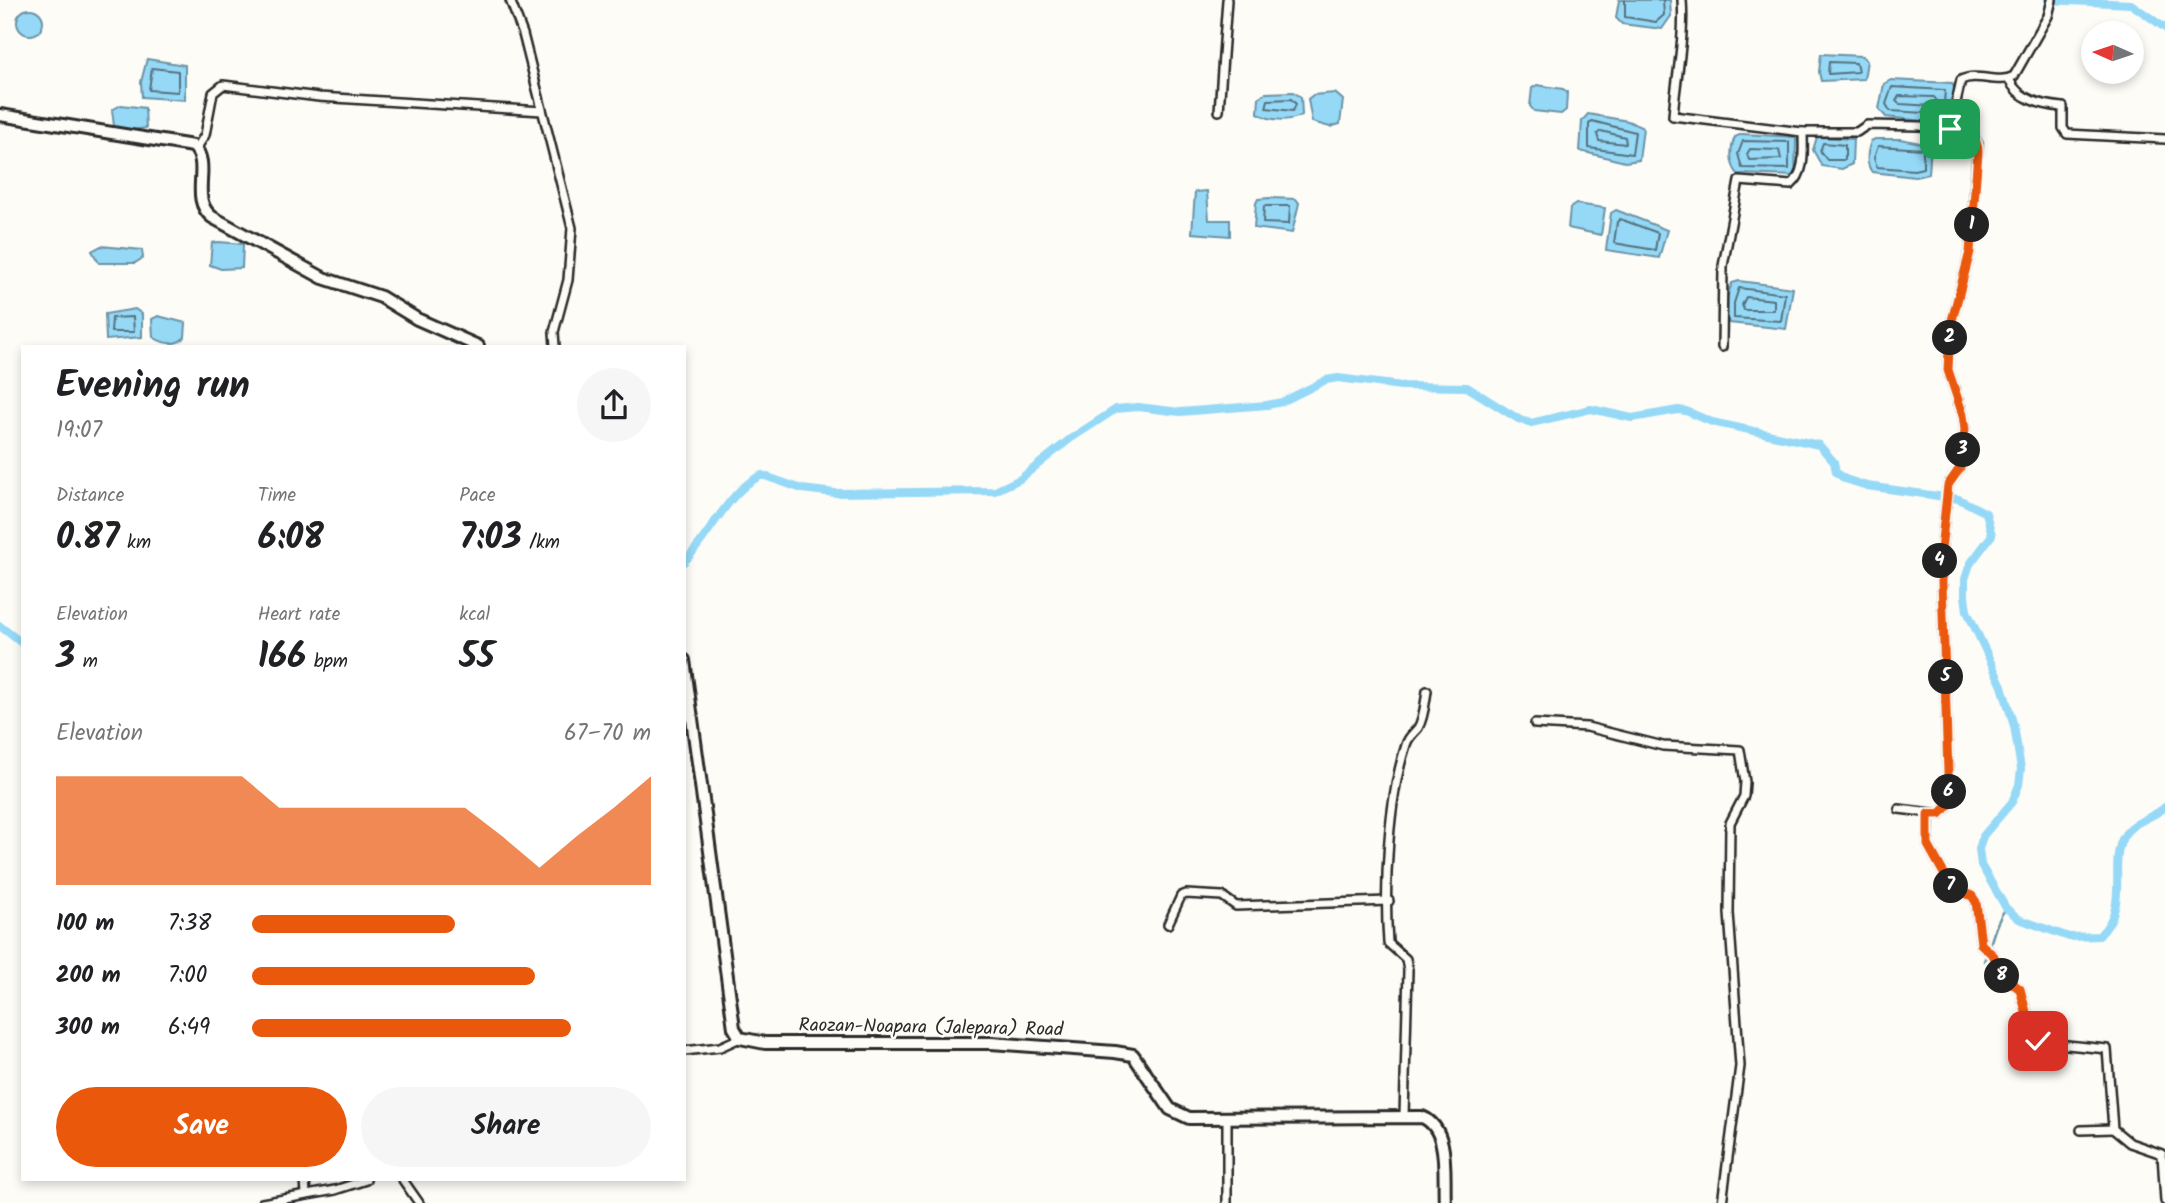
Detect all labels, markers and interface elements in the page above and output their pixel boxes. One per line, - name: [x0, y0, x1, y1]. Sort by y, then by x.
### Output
- north arrow: [2081, 21, 2144, 84]
- map controls: [2081, 21, 2144, 84]
- pin: [1920, 99, 1980, 159]
- icon: arrive: [1931, 110, 1969, 148]
- pin: 1: [1954, 208, 1990, 243]
- text: 1: [1969, 209, 1974, 239]
- pin: 2: [1932, 320, 1968, 356]
- text: 2: [1944, 322, 1955, 352]
- text: Evening run: [56, 357, 250, 417]
- button: share: [577, 368, 651, 442]
- text: 19:07: [56, 413, 102, 449]
- pin: 3: [1946, 433, 1980, 468]
- text: 3: [1957, 434, 1968, 464]
- text: Distance: [56, 481, 124, 511]
- text: Time: [258, 481, 296, 511]
- text: Pace: [459, 481, 496, 511]
- text: 0.87: [56, 511, 119, 567]
- text: 6:08: [258, 511, 324, 567]
- text: 7:03: [459, 511, 522, 567]
- text: km: [119, 528, 151, 558]
- text: /km: [522, 528, 560, 558]
- pin: 4: [1923, 544, 1958, 578]
- text: 4: [1934, 545, 1945, 575]
- text: Elevation: [56, 600, 128, 630]
- text: Heart rate: [258, 600, 340, 630]
- text: kcal: [459, 600, 490, 630]
- text: 3: [56, 630, 75, 686]
- text: 166: [258, 630, 306, 686]
- text: 55: [459, 630, 495, 686]
- text: m: [75, 647, 98, 677]
- text: bpm: [306, 647, 348, 677]
- pin: 5: [1928, 660, 1964, 694]
- text: 5: [1941, 661, 1950, 691]
- text: Elevation: [56, 716, 143, 752]
- text: 67–70 m: [564, 716, 651, 752]
- pin: 6: [1932, 774, 1966, 810]
- text: 6: [1943, 776, 1954, 806]
- pin: 7: [1934, 868, 1968, 903]
- text: 7: [1946, 870, 1955, 900]
- text: 100 m: [56, 906, 114, 942]
- text: 7:38: [168, 906, 211, 942]
- text: 200 m: [56, 958, 121, 994]
- text: 7:00: [168, 958, 207, 994]
- pin: 8: [1984, 958, 2020, 993]
- text: 8: [1996, 960, 2007, 990]
- text: 300 m: [56, 1010, 120, 1046]
- text: 6:49: [168, 1010, 210, 1046]
- street label: Raozan-Noapara (Jalepara) Road: [798, 1011, 1064, 1045]
- pin: [2008, 1011, 2068, 1071]
- icon: check: [2019, 1022, 2057, 1060]
- button: Save: [56, 1087, 347, 1167]
- button: Share: [361, 1087, 651, 1167]

